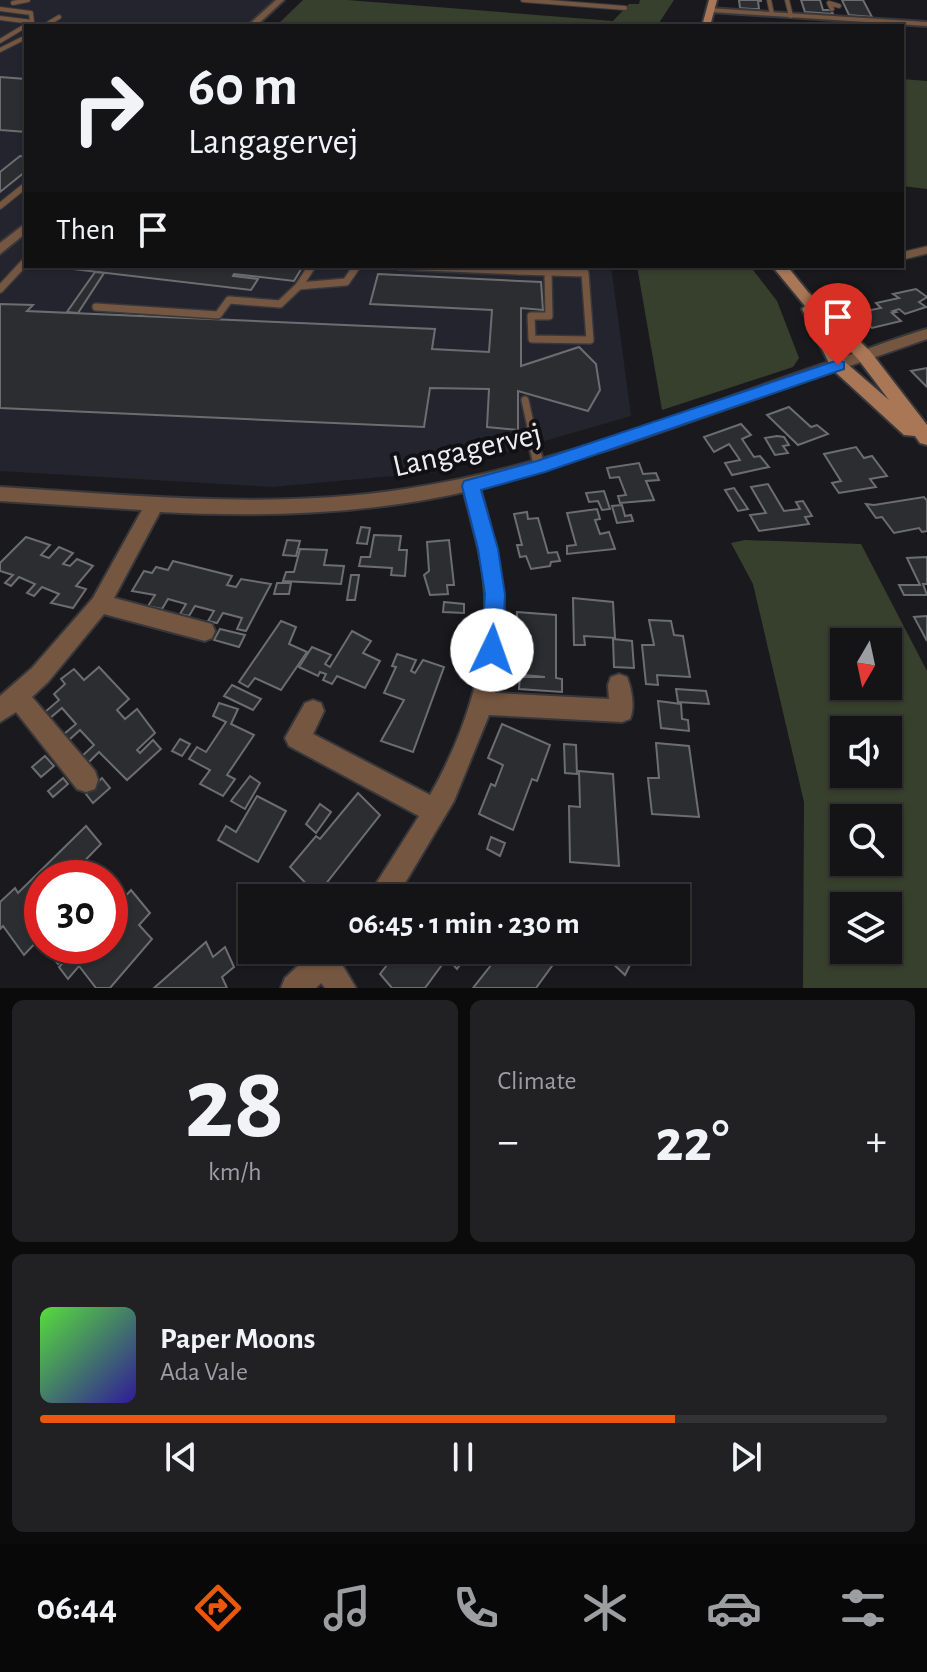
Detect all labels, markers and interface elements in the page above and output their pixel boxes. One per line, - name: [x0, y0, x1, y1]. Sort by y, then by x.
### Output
- icon: right: [56, 56, 160, 160]
- text: 60 m: [188, 59, 298, 115]
- text: Langagervej: [188, 124, 359, 160]
- icon: arrive: [131, 208, 175, 252]
- text: Then: [56, 215, 115, 245]
- pin: [804, 283, 872, 365]
- icon: arrive: [816, 295, 860, 339]
- street label: Langagervej: [390, 417, 544, 483]
- position arrow: [450, 608, 534, 692]
- north arrow: [830, 628, 902, 700]
- map controls: [830, 628, 902, 964]
- button: sound: [830, 716, 902, 788]
- button: search: [830, 804, 902, 876]
- speed limit sign: 30: [24, 860, 128, 964]
- button: layers: [830, 892, 902, 964]
- text: 06:45 · 1 min · 230 m: [348, 909, 580, 939]
- text: 28: [185, 1053, 285, 1157]
- text: Climate: [498, 1068, 576, 1094]
- text: 22°: [655, 1112, 729, 1172]
- text: −: [498, 1120, 519, 1164]
- text: +: [866, 1120, 887, 1164]
- text: km/h: [208, 1159, 262, 1185]
- text: Paper Moons: [160, 1324, 315, 1354]
- text: Ada Vale: [160, 1359, 248, 1385]
- icon: previous: [159, 1435, 203, 1479]
- icon: pause: [441, 1435, 485, 1479]
- icon: next: [724, 1435, 768, 1479]
- icon: directions: [190, 1580, 246, 1636]
- icon: music: [319, 1580, 375, 1636]
- icon: phone: [448, 1580, 504, 1636]
- icon: climate: [577, 1580, 633, 1636]
- icon: car: [706, 1580, 762, 1636]
- icon: filters: [835, 1580, 891, 1636]
- text: 06:44: [36, 1590, 117, 1626]

